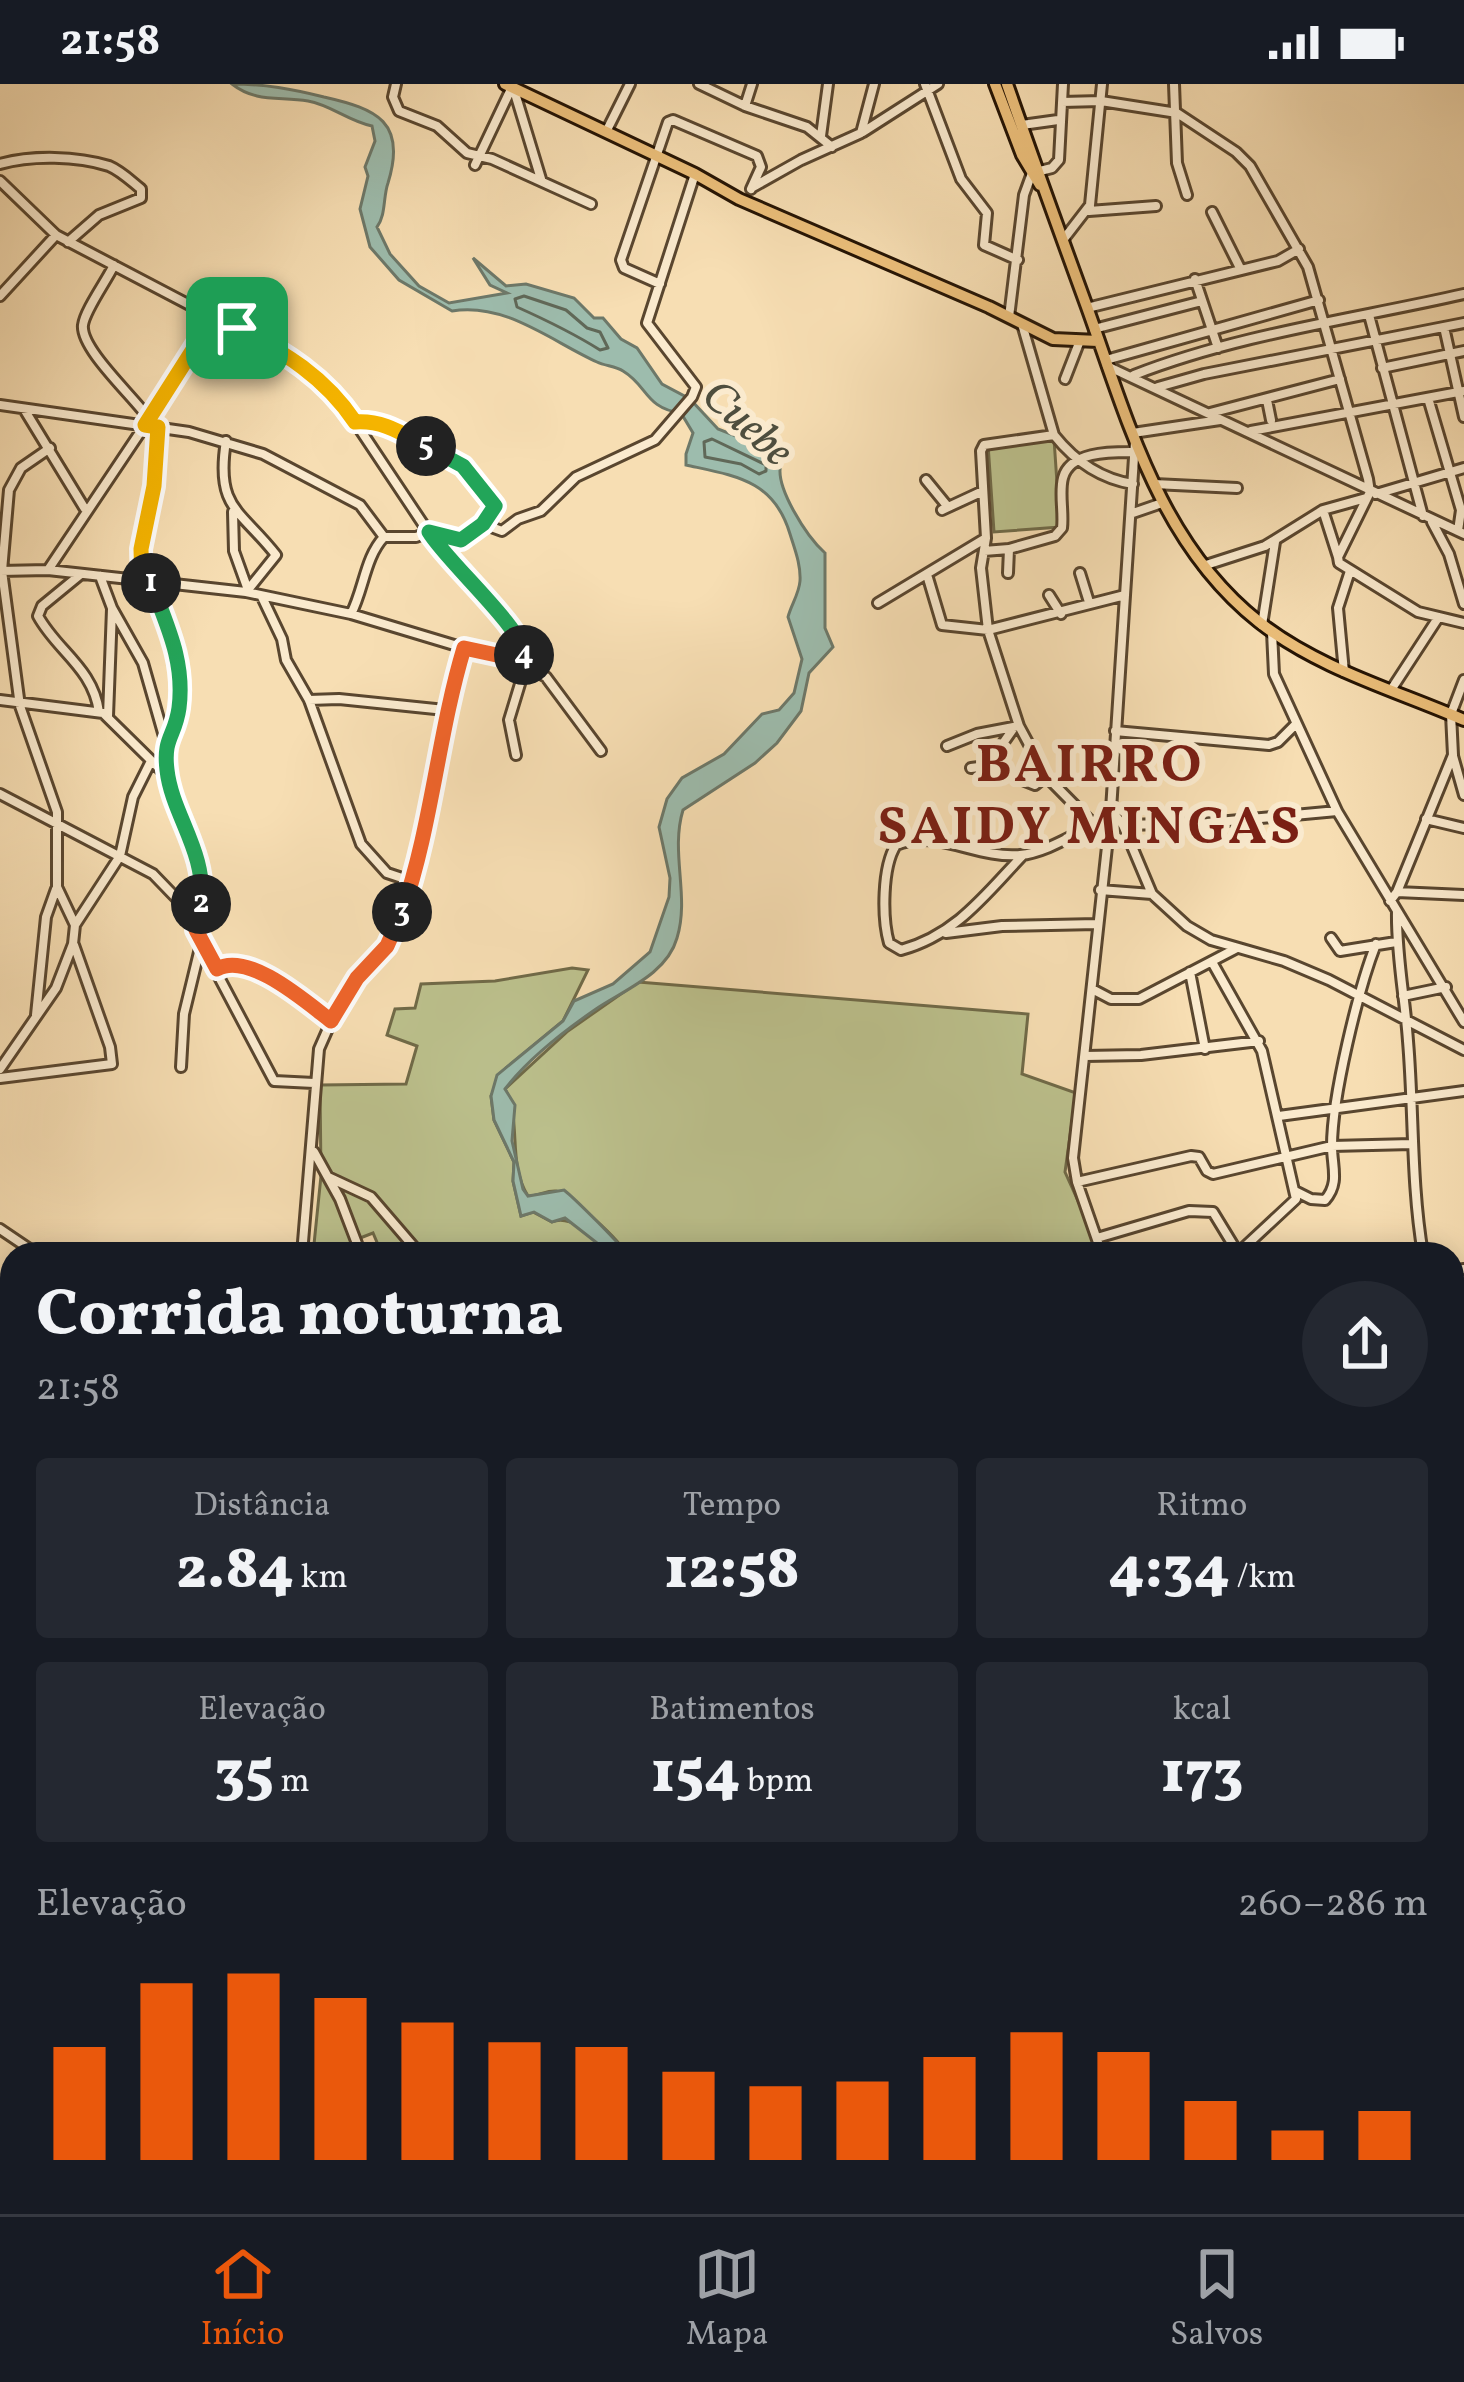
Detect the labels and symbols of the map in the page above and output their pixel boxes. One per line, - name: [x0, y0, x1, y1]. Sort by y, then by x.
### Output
- pin: [186, 277, 288, 379]
- water label: Cuebe: [686, 367, 806, 484]
- pin: 5: [396, 416, 456, 476]
- pin: 1: [121, 553, 181, 613]
- pin: 4: [494, 625, 554, 685]
- district label: BAIRRO SAIDY MINGAS: [877, 730, 1303, 867]
- pin: 2: [171, 874, 231, 934]
- pin: 3: [372, 882, 432, 942]

